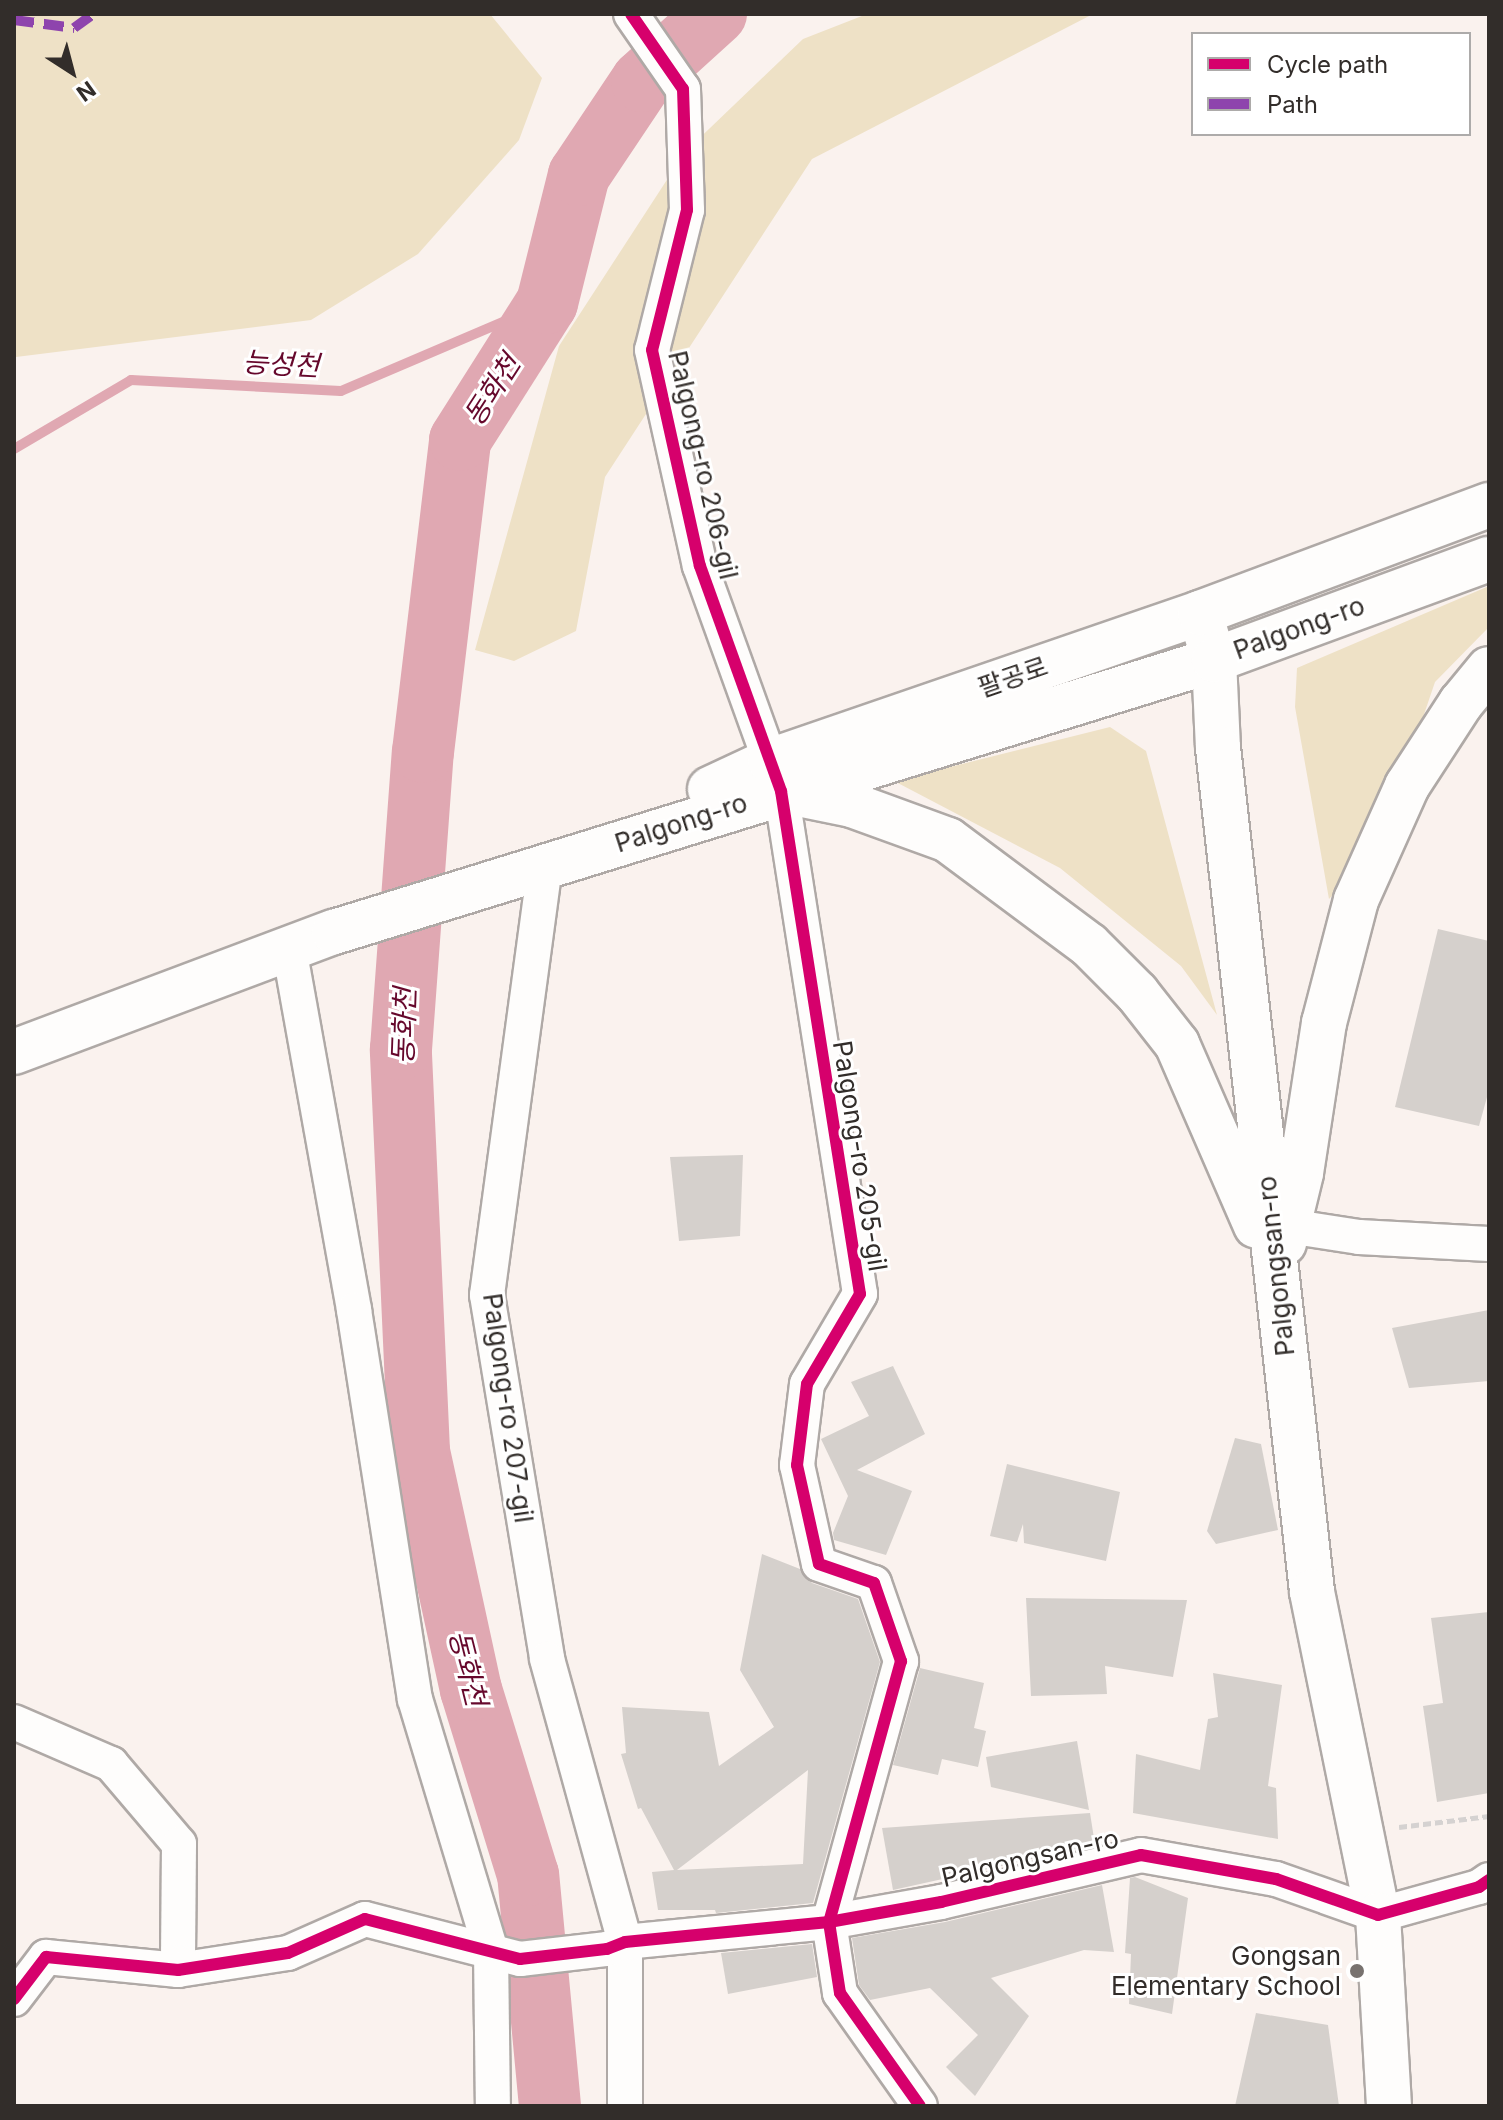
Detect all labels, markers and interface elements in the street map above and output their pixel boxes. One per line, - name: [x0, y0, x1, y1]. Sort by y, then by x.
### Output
- north arrow: [32, 32, 112, 112]
- legend: [1191, 32, 1471, 136]
- text: Cycle path: [1267, 50, 1388, 79]
- text: N: [72, 76, 101, 107]
- text: Path: [1267, 90, 1318, 119]
- water label: 능성천: [242, 345, 320, 383]
- water label: 동화천: [457, 348, 527, 432]
- street label: Palgong-ro 206-gil: [662, 348, 744, 582]
- street label: Palgong-ro: [1229, 590, 1369, 666]
- street label: 팔공로: [974, 651, 1052, 703]
- street label: Palgong-ro: [611, 787, 751, 859]
- water label: 동화천: [386, 987, 422, 1065]
- street label: Palgong-ro 205-gil: [826, 1038, 894, 1274]
- street label: Palgongsan-ro: [1251, 1174, 1301, 1358]
- street label: Palgong-ro 207-gil: [476, 1291, 540, 1525]
- water label: 동화천: [442, 1626, 494, 1710]
- street label: Palgongsan-ro: [938, 1822, 1122, 1894]
- place label: Gongsan Elementary School: [1111, 1940, 1341, 2002]
- marker: Gongsan Elementary School: [1348, 1962, 1366, 1980]

